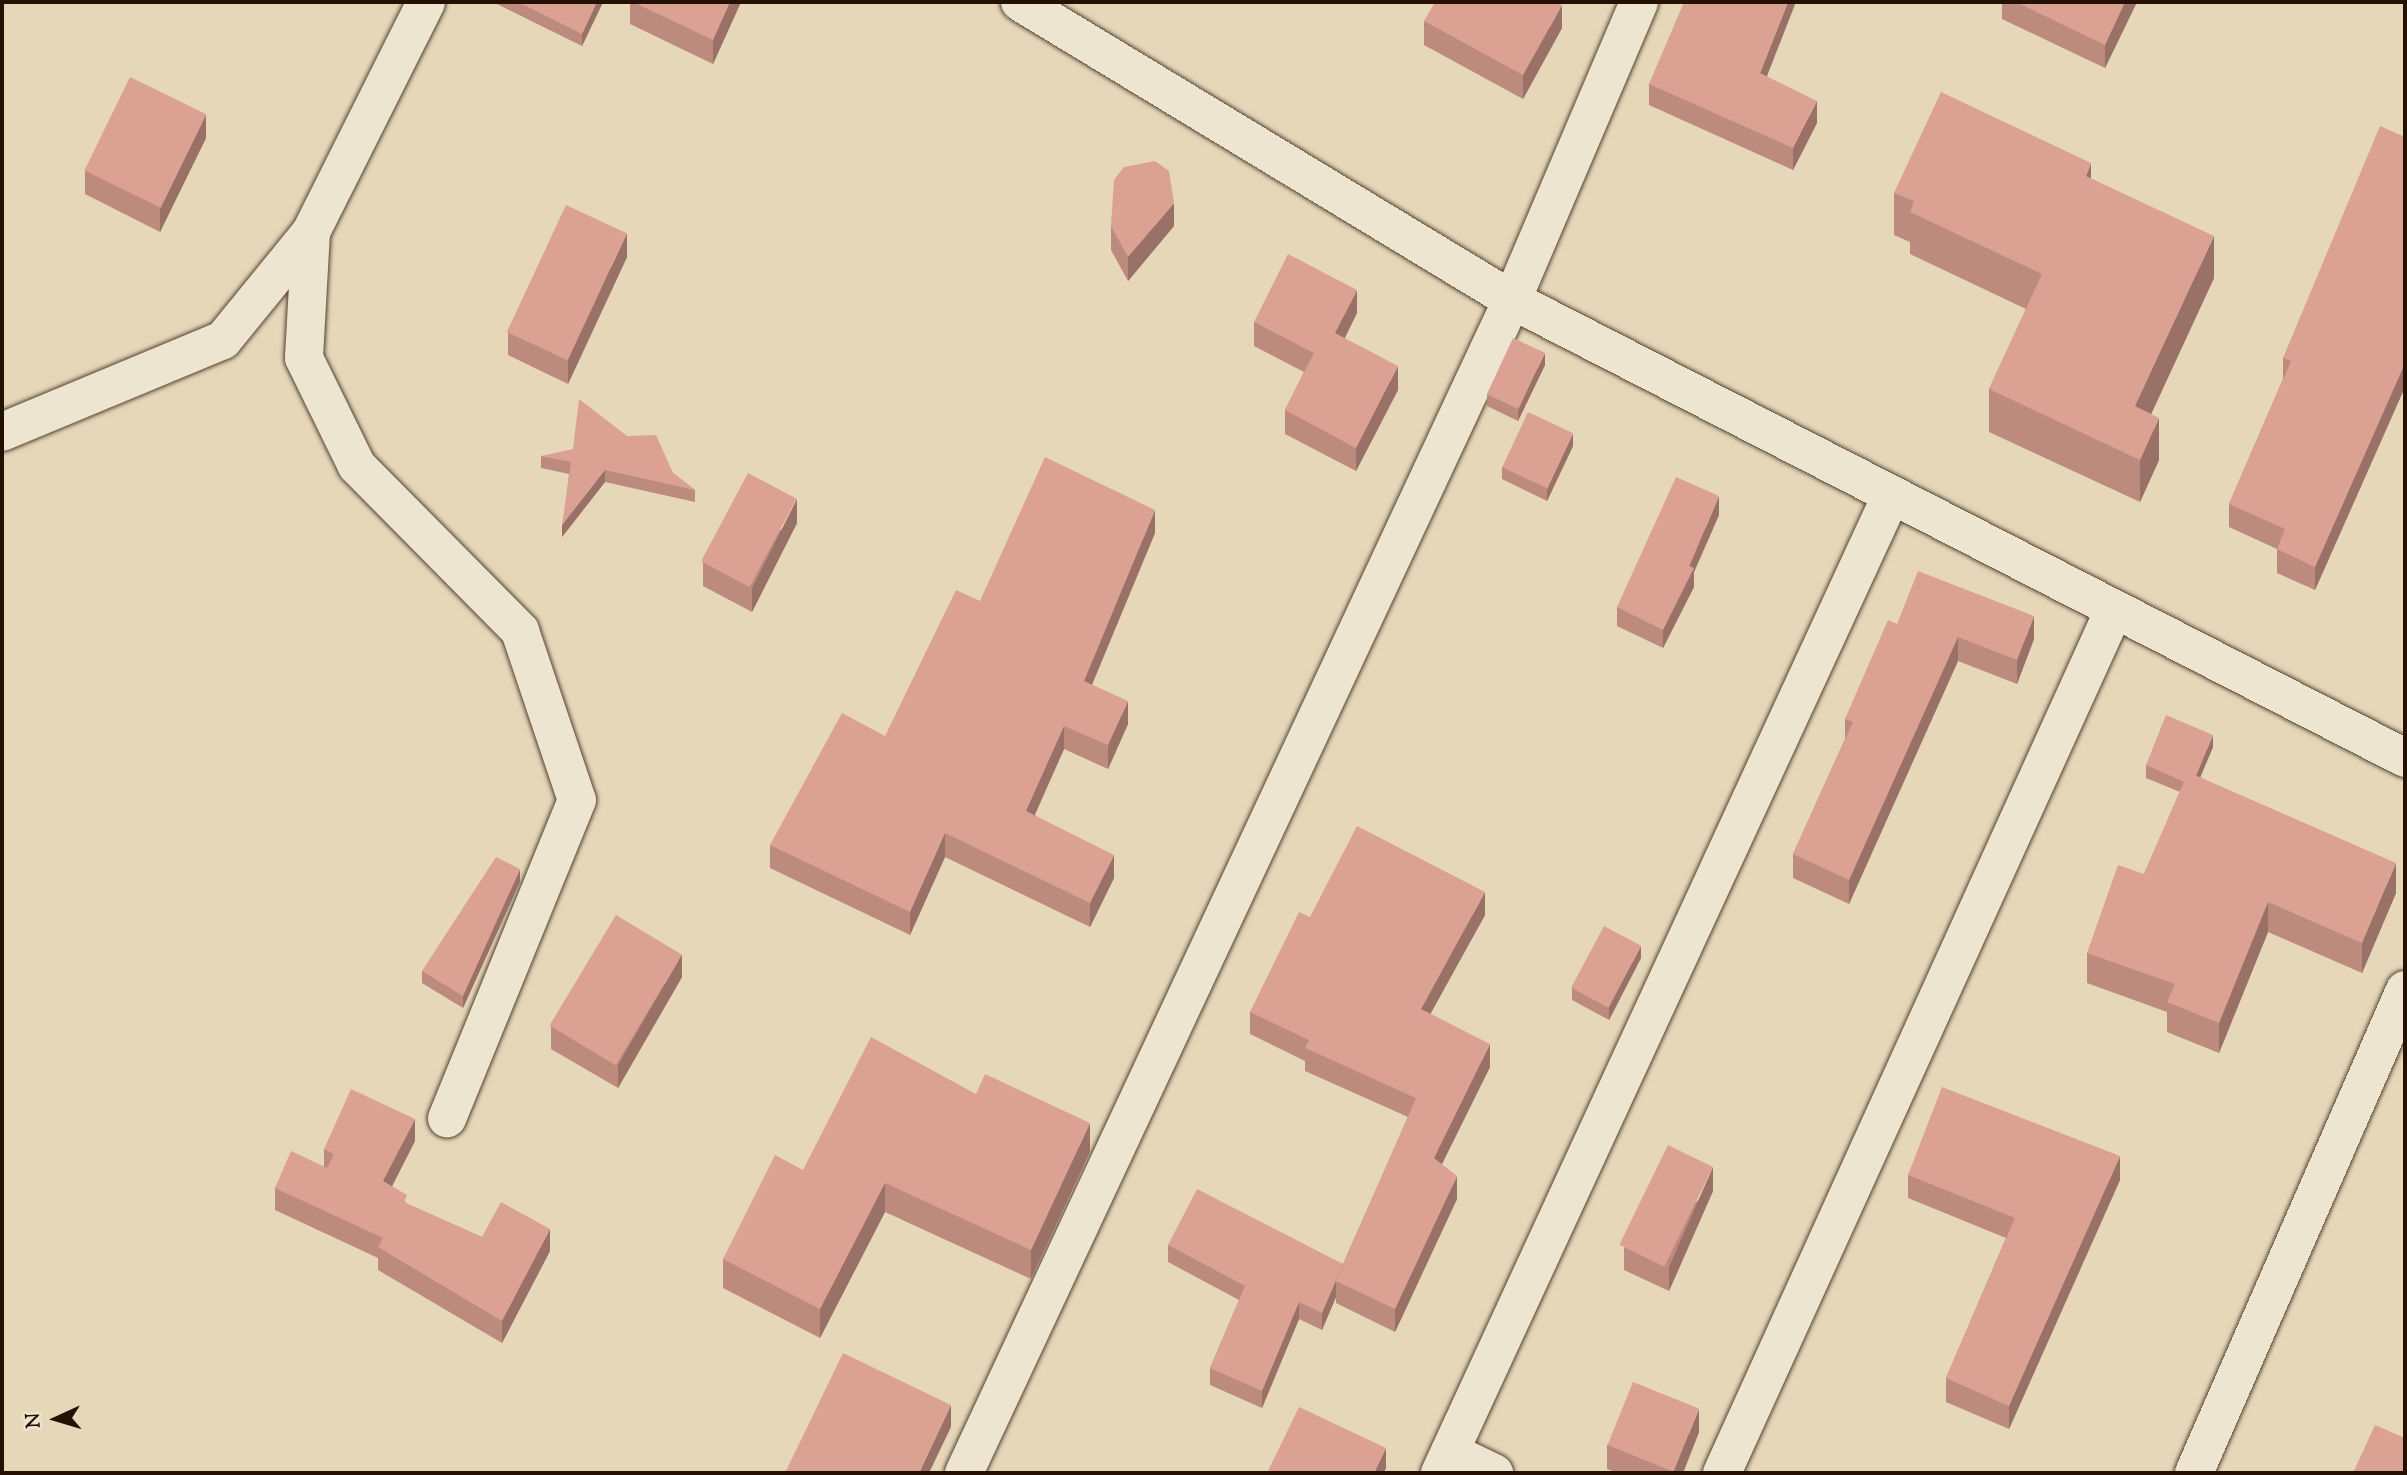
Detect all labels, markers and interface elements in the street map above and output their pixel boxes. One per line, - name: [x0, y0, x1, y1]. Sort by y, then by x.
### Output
- north arrow: [21, 1384, 91, 1454]
- text: N: [21, 1412, 49, 1429]

